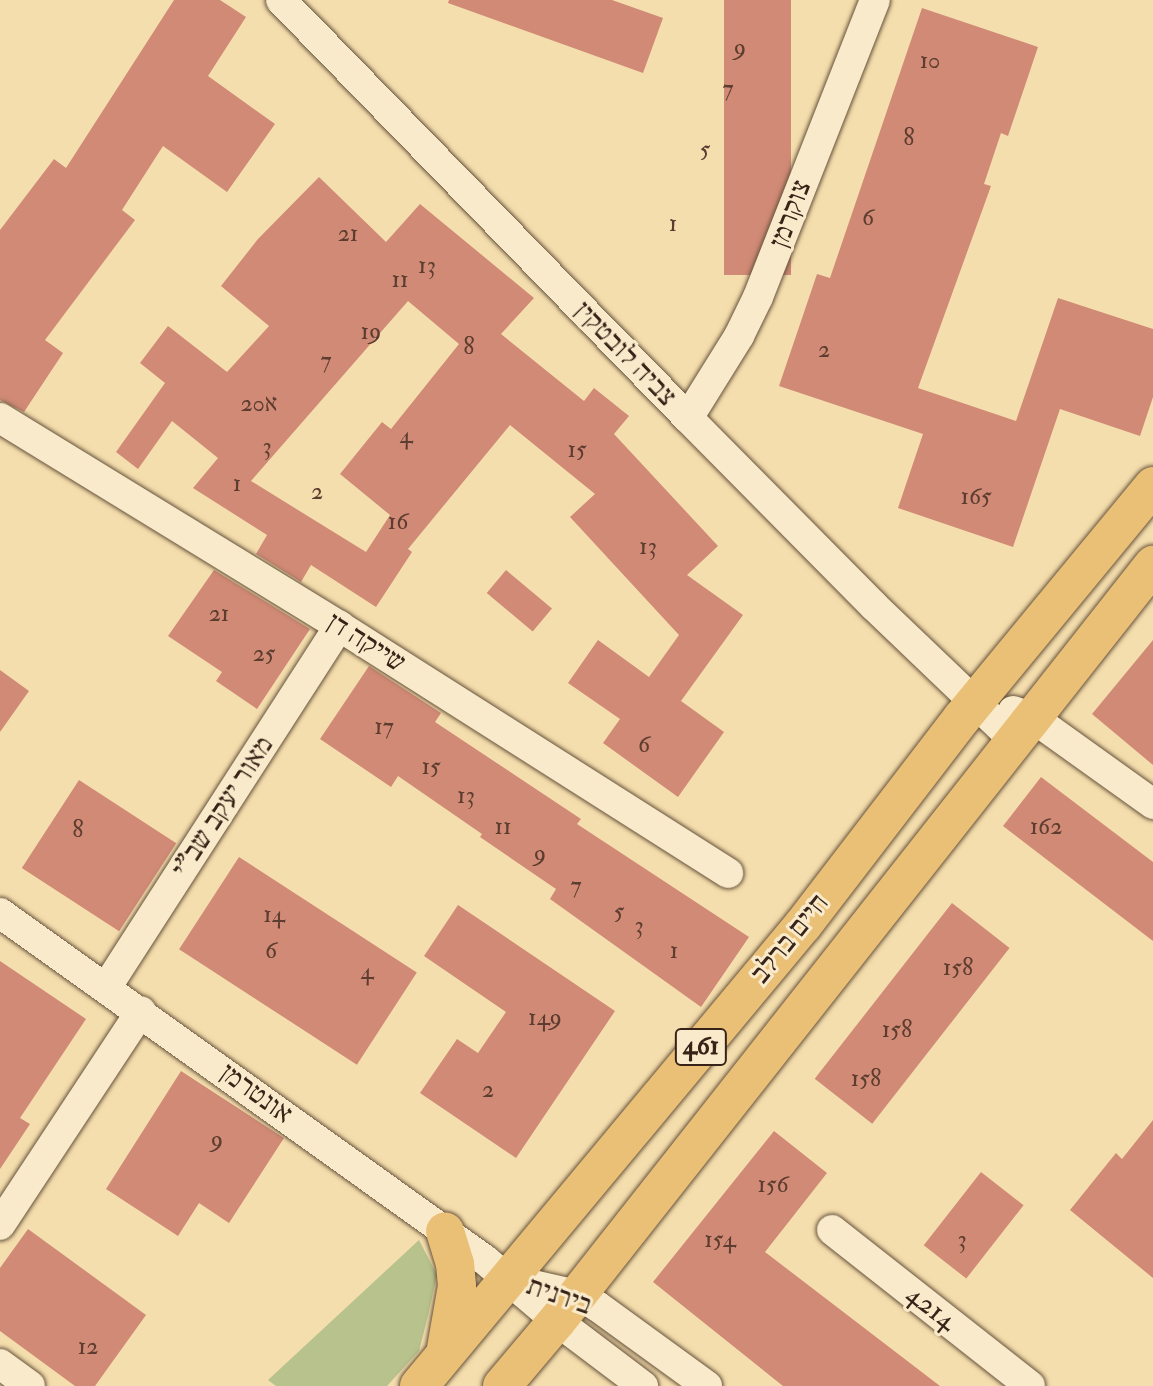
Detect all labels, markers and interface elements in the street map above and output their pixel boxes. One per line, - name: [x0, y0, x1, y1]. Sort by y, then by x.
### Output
- house number: 9: [734, 34, 746, 62]
- house number: 10: [920, 47, 940, 75]
- house number: 7: [722, 75, 734, 103]
- house number: 8: [903, 124, 915, 152]
- house number: 5: [700, 136, 710, 164]
- street label: צוקרמן: [763, 175, 819, 253]
- house number: 6: [862, 204, 874, 232]
- house number: 1: [669, 210, 677, 238]
- house number: 21: [338, 220, 358, 248]
- house number: 13: [418, 252, 436, 280]
- house number: 11: [391, 266, 409, 294]
- street label: צביה לובטקין: [567, 295, 683, 413]
- house number: 19: [361, 318, 381, 346]
- house number: 8: [463, 333, 475, 361]
- house number: 2: [818, 336, 830, 364]
- house number: 7: [320, 347, 332, 375]
- house number: 20א: [240, 390, 278, 418]
- house number: 4: [400, 422, 412, 450]
- house number: 3: [262, 433, 272, 461]
- house number: 15: [567, 436, 587, 464]
- house number: 1: [233, 470, 241, 498]
- house number: 2: [311, 478, 323, 506]
- house number: 165: [960, 483, 992, 511]
- house number: 16: [388, 508, 408, 536]
- house number: 13: [639, 533, 657, 561]
- house number: 21: [209, 600, 229, 628]
- street label: שייקה דן: [321, 606, 411, 680]
- house number: 25: [253, 640, 275, 668]
- house number: 17: [374, 713, 394, 741]
- street label: מאור יעקב שב"י: [165, 730, 281, 884]
- house number: 6: [638, 731, 650, 759]
- house number: 15: [421, 753, 441, 781]
- house number: 13: [457, 782, 475, 810]
- house number: 11: [494, 813, 512, 841]
- house number: 162: [1030, 813, 1062, 841]
- house number: 8: [72, 816, 84, 844]
- house number: 9: [534, 840, 546, 868]
- house number: 7: [570, 872, 582, 900]
- street label: חיים ברלב: [744, 887, 836, 991]
- house number: 5: [614, 898, 624, 926]
- house number: 14: [263, 901, 285, 929]
- house number: 3: [634, 912, 644, 940]
- house number: 6: [265, 937, 277, 965]
- house number: 1: [670, 937, 678, 965]
- house number: 158: [943, 954, 973, 982]
- house number: 4: [361, 958, 373, 986]
- house number: 149: [528, 1004, 562, 1032]
- house number: 158: [882, 1016, 912, 1044]
- road number: 461: [673, 1025, 729, 1069]
- street label: אונטרמן: [213, 1056, 299, 1132]
- house number: 158: [851, 1065, 881, 1093]
- house number: 2: [482, 1076, 494, 1104]
- house number: 9: [211, 1126, 223, 1154]
- house number: 156: [757, 1171, 789, 1199]
- house number: 154: [704, 1226, 736, 1254]
- house number: 3: [957, 1226, 967, 1254]
- street label: בירנית: [522, 1269, 596, 1323]
- street label: 4214: [899, 1278, 963, 1338]
- house number: 12: [78, 1333, 98, 1361]

